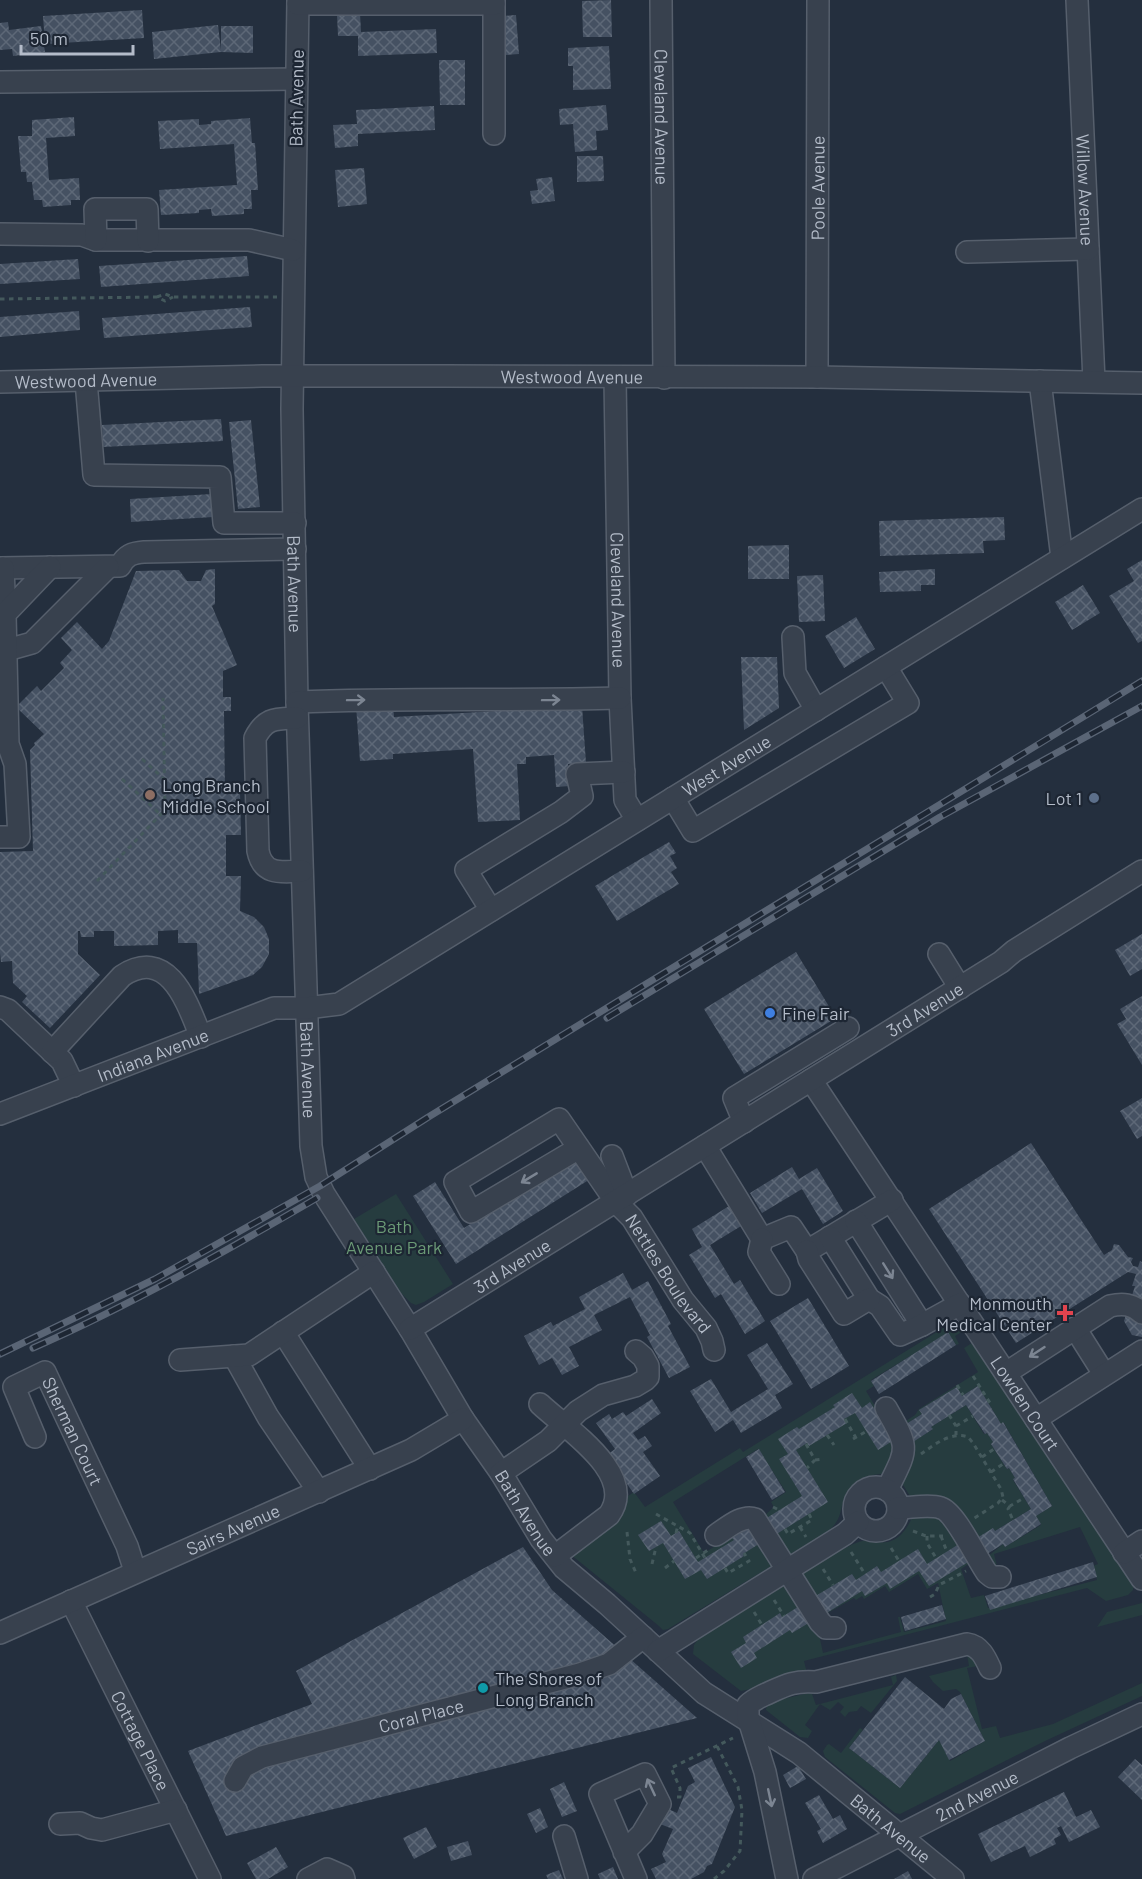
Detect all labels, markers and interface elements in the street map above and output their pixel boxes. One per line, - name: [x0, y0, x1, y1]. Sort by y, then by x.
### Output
- scale bar: [21, 18, 134, 56]
- text: 50 m: [30, 27, 68, 49]
- street label: Bath Avenue: [284, 49, 308, 147]
- street label: Cleveland Avenue: [650, 49, 673, 185]
- street label: Willow Avenue: [1072, 133, 1099, 246]
- street label: Poole Avenue: [806, 136, 829, 240]
- street label: Westwood Avenue: [501, 365, 643, 388]
- street label: Westwood Avenue: [14, 367, 158, 393]
- street label: Cleveland Avenue: [606, 532, 631, 668]
- street label: Bath Avenue: [283, 535, 307, 633]
- one-way arrow: [345, 694, 365, 706]
- one-way arrow: [540, 694, 560, 706]
- street label: West Avenue: [678, 730, 775, 801]
- place label: Long Branch Middle School: [162, 774, 270, 817]
- place label: Lot 1: [1046, 787, 1082, 809]
- marker: Long Branch Middle School: [143, 788, 157, 802]
- marker: Lot 1: [1087, 791, 1101, 805]
- street label: 3rd Avenue: [882, 977, 967, 1041]
- place label: Fine Fair: [782, 1002, 850, 1024]
- marker: Fine Fair: [763, 1006, 777, 1020]
- street label: Bath Avenue: [296, 1021, 321, 1119]
- street label: Indiana Avenue: [94, 1023, 212, 1086]
- one-way arrow: [521, 1172, 538, 1184]
- street label: Nettles Boulevard: [621, 1210, 716, 1337]
- park label: Bath Avenue Park: [346, 1215, 442, 1258]
- street label: 3rd Avenue: [469, 1234, 554, 1298]
- one-way arrow: [882, 1262, 894, 1279]
- place label: Monmouth Medical Center: [936, 1292, 1052, 1335]
- marker: Monmouth Medical Center: [1056, 1304, 1074, 1322]
- one-way arrow: [1029, 1347, 1046, 1359]
- street label: Lowden Court: [986, 1352, 1065, 1455]
- street label: Sherman Court: [38, 1373, 108, 1489]
- street label: Bath Avenue: [491, 1466, 561, 1560]
- street label: Sairs Avenue: [183, 1499, 283, 1560]
- place label: The Shores of Long Branch: [495, 1667, 602, 1710]
- marker: The Shores of Long Branch: [476, 1681, 490, 1695]
- street label: Cottage Place: [107, 1687, 175, 1794]
- street label: Coral Place: [376, 1694, 466, 1737]
- street label: 2nd Avenue: [932, 1765, 1022, 1826]
- one-way arrow: [645, 1778, 657, 1796]
- one-way arrow: [765, 1788, 776, 1807]
- street label: Bath Avenue: [846, 1789, 936, 1868]

